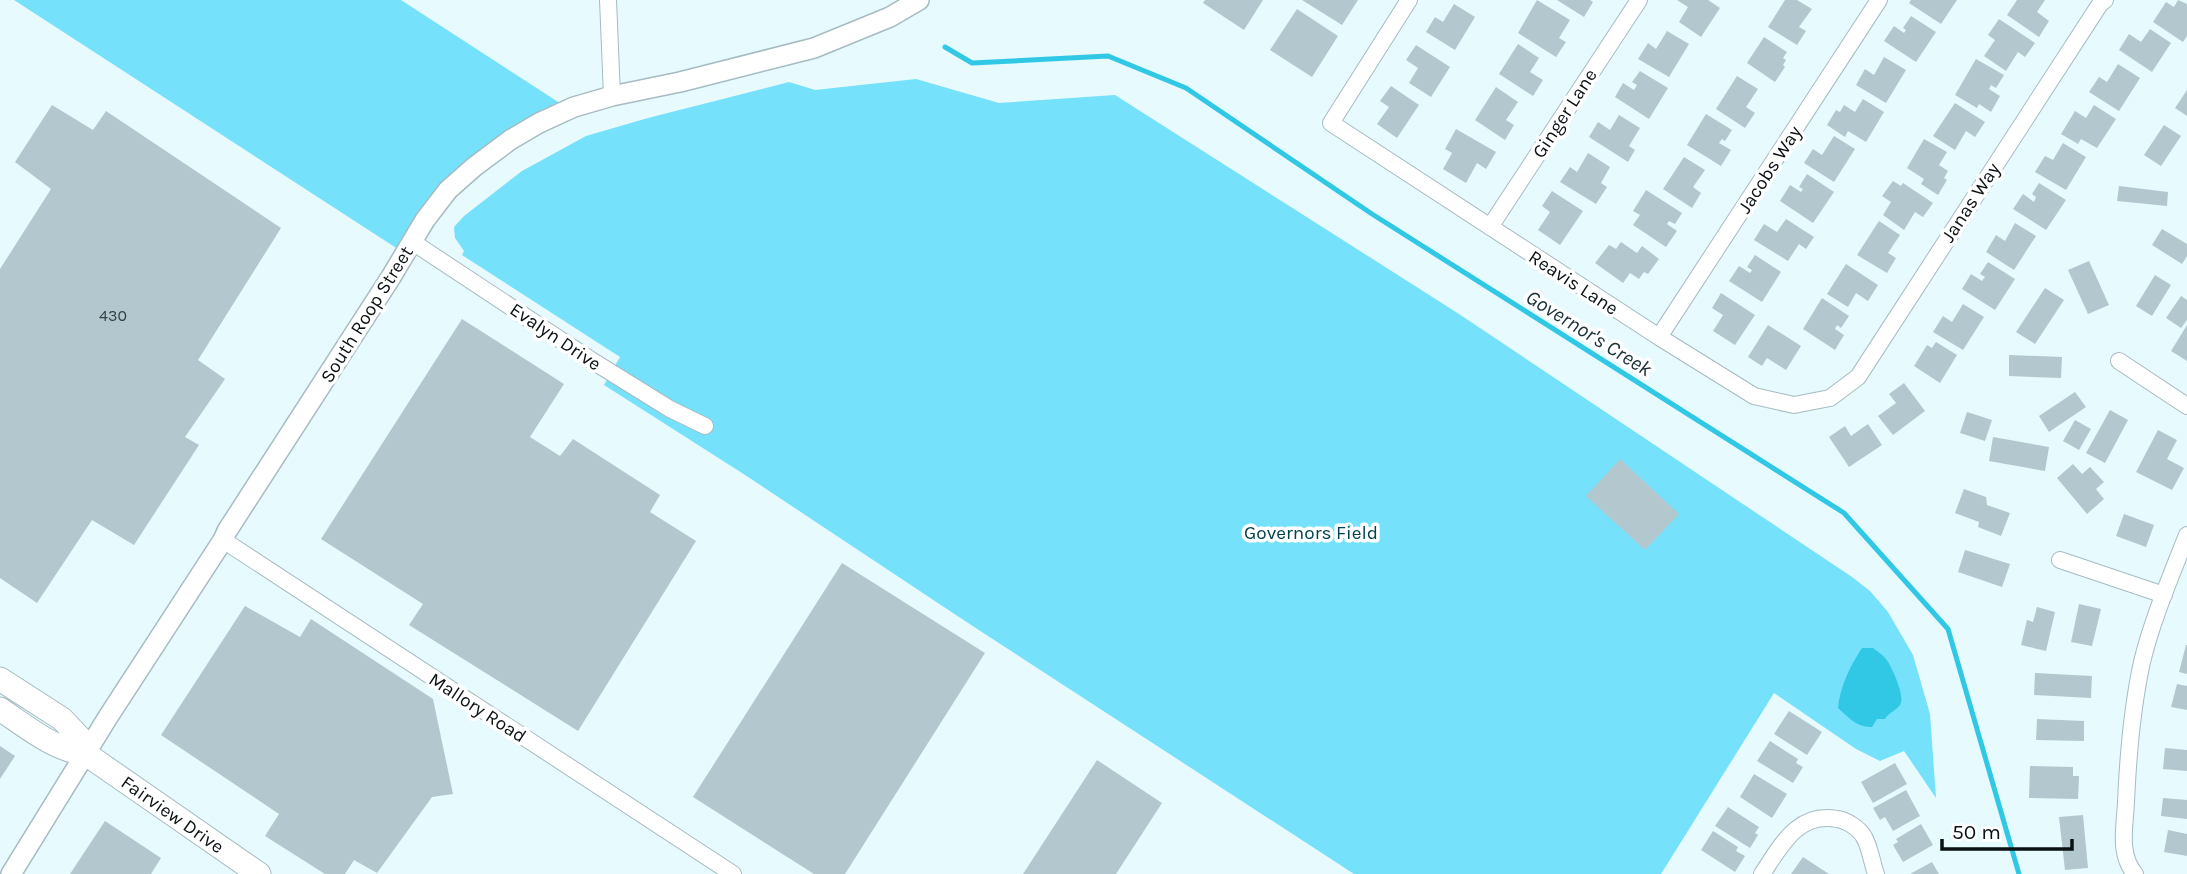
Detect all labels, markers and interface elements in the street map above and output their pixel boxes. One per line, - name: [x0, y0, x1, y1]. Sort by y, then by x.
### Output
- street label: Ginger Lane: [1528, 65, 1602, 162]
- street label: Jacobs Way: [1733, 122, 1806, 217]
- street label: Janas Way: [1937, 159, 2005, 246]
- street label: South Roop Street: [316, 242, 418, 387]
- street label: Reavis Lane: [1525, 246, 1622, 320]
- water label: Governor's Creek: [1522, 285, 1657, 381]
- street label: Evalyn Drive: [506, 298, 605, 375]
- house number: 430: [99, 306, 127, 325]
- park label: Governors Field: [1244, 522, 1378, 544]
- street label: Mallory Road: [425, 668, 530, 747]
- street label: Fairview Drive: [117, 771, 228, 858]
- scale bar: [1942, 808, 2072, 852]
- text: 50 m: [1952, 820, 2001, 844]

